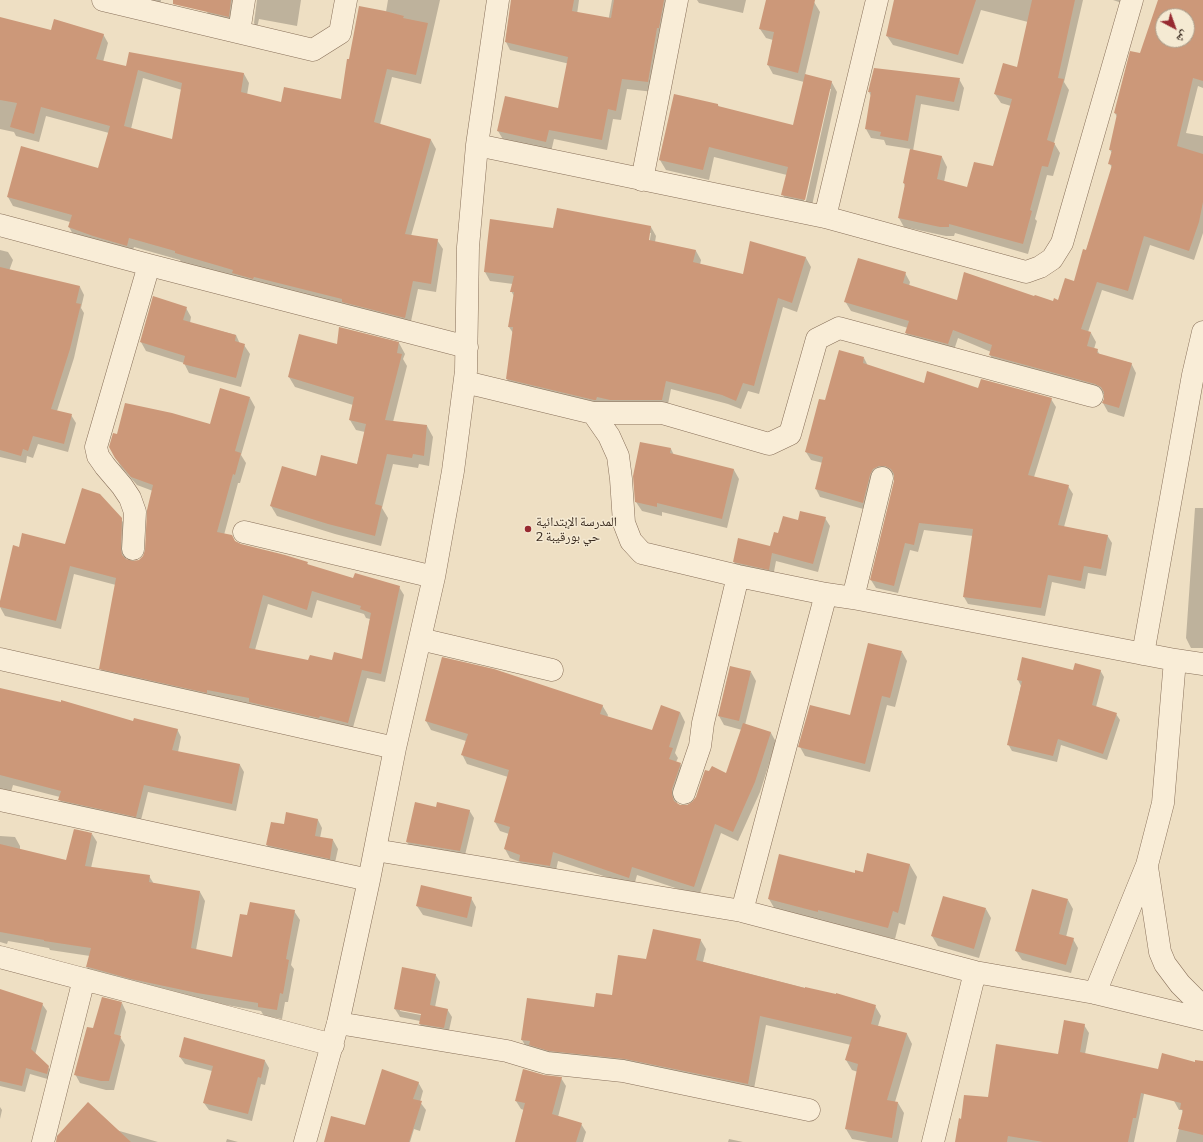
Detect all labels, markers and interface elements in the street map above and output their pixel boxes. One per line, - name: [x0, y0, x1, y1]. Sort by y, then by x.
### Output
- north arrow: [1155, 8, 1195, 48]
- text: ش: [1174, 28, 1191, 45]
- place label: المدرسة الإبتدائية حي بورقيبة 2: [536, 514, 617, 545]
- marker: المدرسة الإبتدائية حي بورقيبة 2: [523, 524, 533, 534]

